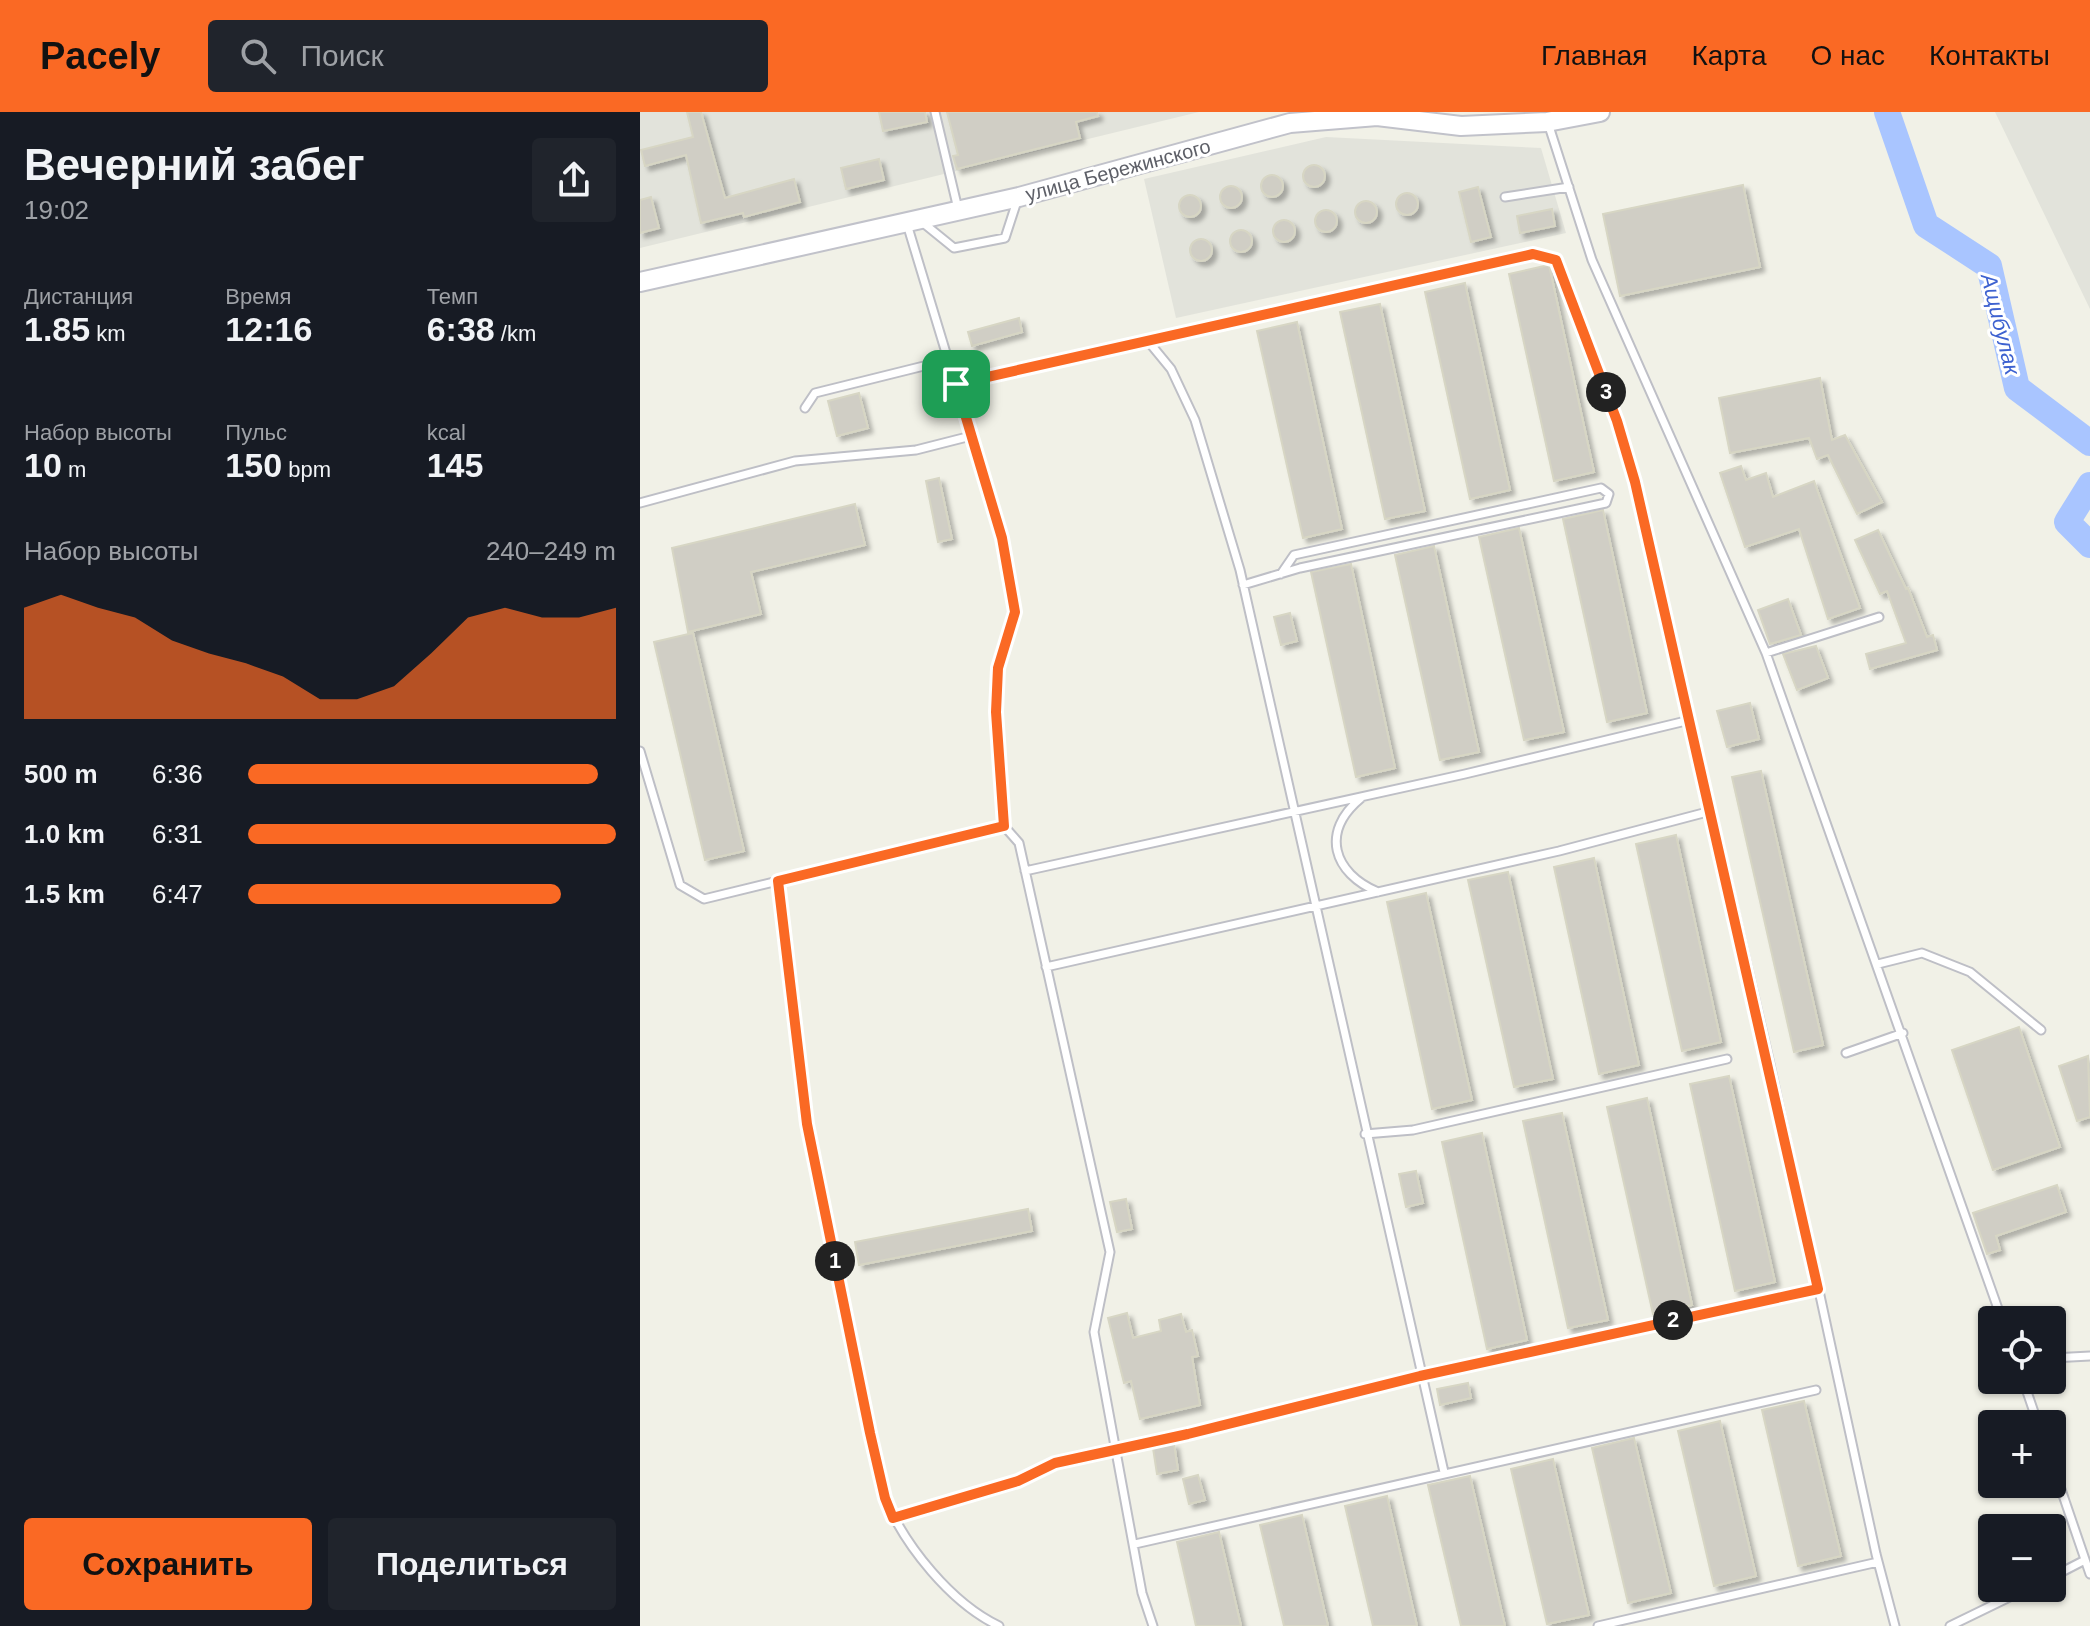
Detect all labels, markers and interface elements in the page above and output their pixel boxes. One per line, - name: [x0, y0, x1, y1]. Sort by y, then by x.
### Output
- search box: [208, 20, 768, 92]
- icon: search: [236, 34, 280, 78]
- text: Pacely: [40, 35, 160, 77]
- text: Поиск: [300, 39, 384, 72]
- text: Главная: [1541, 40, 1648, 71]
- text: Карта: [1692, 40, 1766, 71]
- text: О нас: [1810, 40, 1885, 71]
- text: Контакты: [1929, 40, 2050, 71]
- street label: улица Бережинского: [1023, 135, 1213, 205]
- button: share: [532, 138, 616, 222]
- text: Вечерний забег: [24, 140, 365, 189]
- text: 19:02: [24, 195, 89, 225]
- water label: Ащибулак: [1975, 269, 2026, 379]
- text: Дистанция: [24, 284, 133, 309]
- text: Время: [225, 284, 292, 309]
- text: Темп: [427, 284, 478, 309]
- text: 1.85: [24, 310, 90, 348]
- text: 12:16: [225, 310, 312, 348]
- text: 6:38: [427, 310, 495, 348]
- text: km: [90, 321, 126, 346]
- text: /km: [495, 321, 536, 346]
- pin: [922, 350, 990, 418]
- icon: arrive: [934, 362, 978, 406]
- pin: 3: [1586, 372, 1626, 412]
- text: 3: [1600, 379, 1612, 404]
- text: Набор высоты: [24, 420, 172, 445]
- text: Пульс: [225, 420, 287, 445]
- text: kcal: [427, 420, 466, 445]
- text: 10: [24, 446, 62, 484]
- text: 150: [225, 446, 282, 484]
- text: 145: [427, 446, 483, 484]
- text: m: [62, 457, 86, 482]
- text: bpm: [282, 457, 331, 482]
- text: Набор высоты: [24, 536, 199, 566]
- text: 240–249 m: [486, 536, 616, 566]
- text: 500 m: [24, 759, 98, 789]
- text: 6:36: [152, 759, 203, 789]
- text: 1.0 km: [24, 819, 105, 849]
- text: 6:31: [152, 819, 203, 849]
- text: 1.5 km: [24, 879, 105, 909]
- text: 6:47: [152, 879, 203, 909]
- pin: 1: [815, 1241, 855, 1281]
- text: 1: [829, 1248, 841, 1273]
- pin: 2: [1653, 1300, 1693, 1340]
- map controls: [1978, 1306, 2066, 1602]
- button: locate: [1978, 1306, 2066, 1394]
- text: 2: [1667, 1307, 1679, 1332]
- button: +: [1978, 1410, 2066, 1498]
- button: −: [1978, 1514, 2066, 1602]
- button: Сохранить: [24, 1518, 312, 1610]
- button: Поделиться: [328, 1518, 616, 1610]

